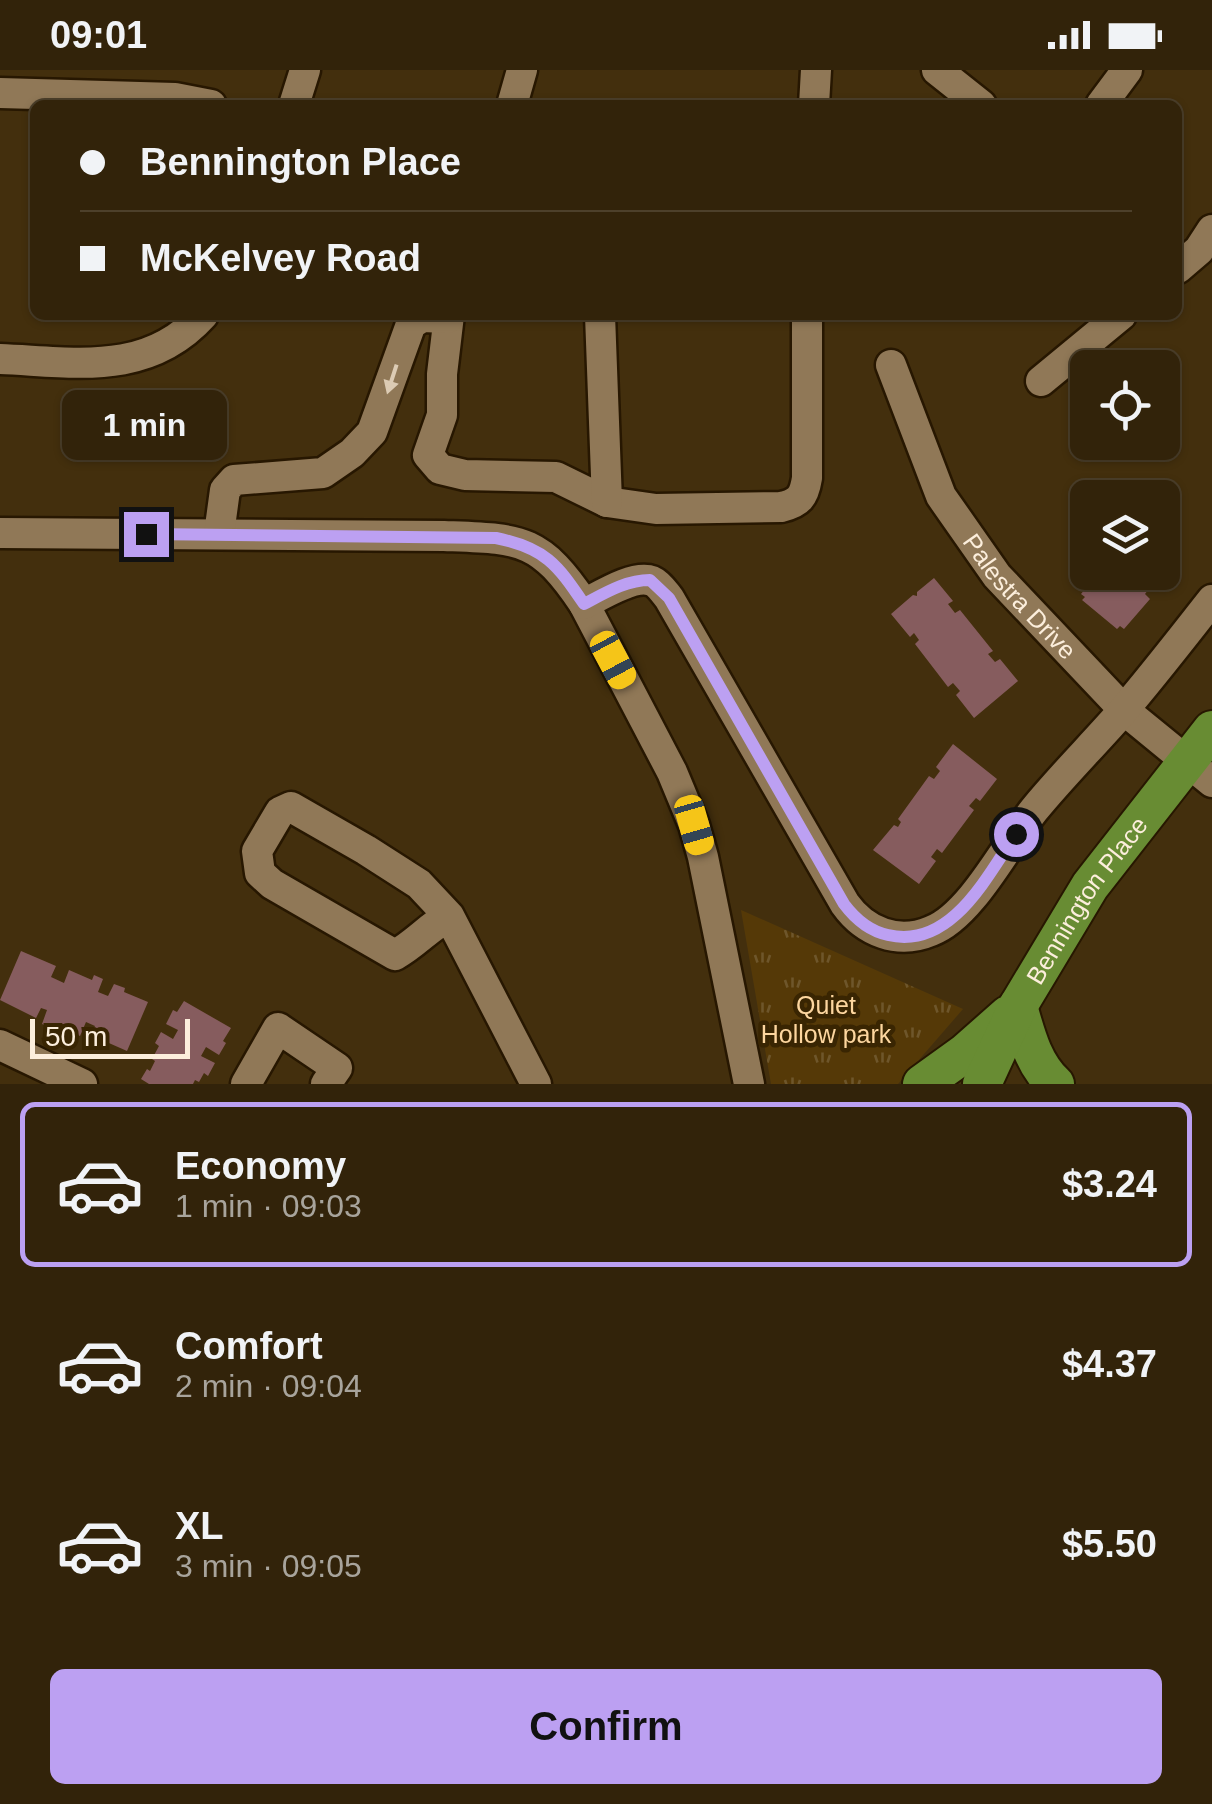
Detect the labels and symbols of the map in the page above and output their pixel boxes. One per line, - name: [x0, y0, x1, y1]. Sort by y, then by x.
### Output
- one-way arrow: [384, 365, 399, 395]
- callout: 1 min: [64, 389, 228, 459]
- route end: [124, 512, 169, 557]
- street label: Palestra Drive: [958, 528, 1082, 664]
- car: [586, 626, 640, 694]
- car: [671, 792, 717, 858]
- street label: Bennington Place: [1020, 811, 1153, 989]
- route start: [994, 812, 1039, 857]
- park label: Quiet Hollow park: [761, 991, 892, 1048]
- scale bar: [30, 1014, 190, 1058]

